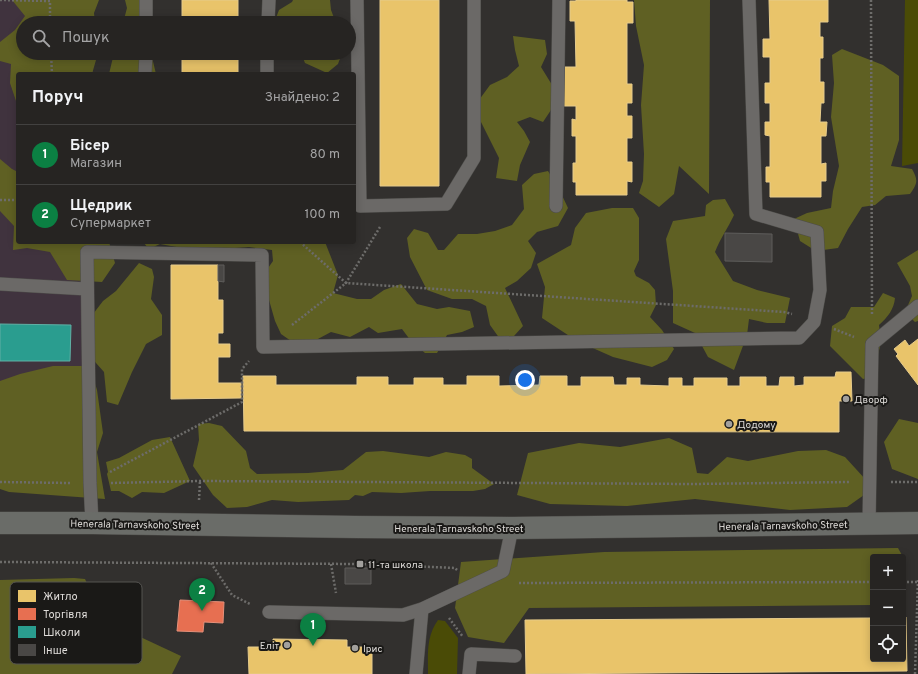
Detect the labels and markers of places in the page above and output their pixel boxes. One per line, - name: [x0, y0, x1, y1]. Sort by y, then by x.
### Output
- marker: Дворф: [841, 394, 851, 404]
- place label: Дворф: [854, 394, 888, 407]
- marker: Додому: [724, 419, 734, 429]
- place label: Додому: [737, 419, 776, 432]
- marker: 11-та школа: [355, 559, 365, 569]
- place label: 11-та школа: [368, 559, 423, 572]
- pin: 2: [189, 578, 215, 611]
- pin: 1: [300, 613, 326, 646]
- place label: Еліт: [260, 640, 279, 653]
- marker: Еліт: [282, 640, 292, 650]
- marker: Ірис: [350, 643, 360, 653]
- place label: Ірис: [363, 643, 382, 656]

